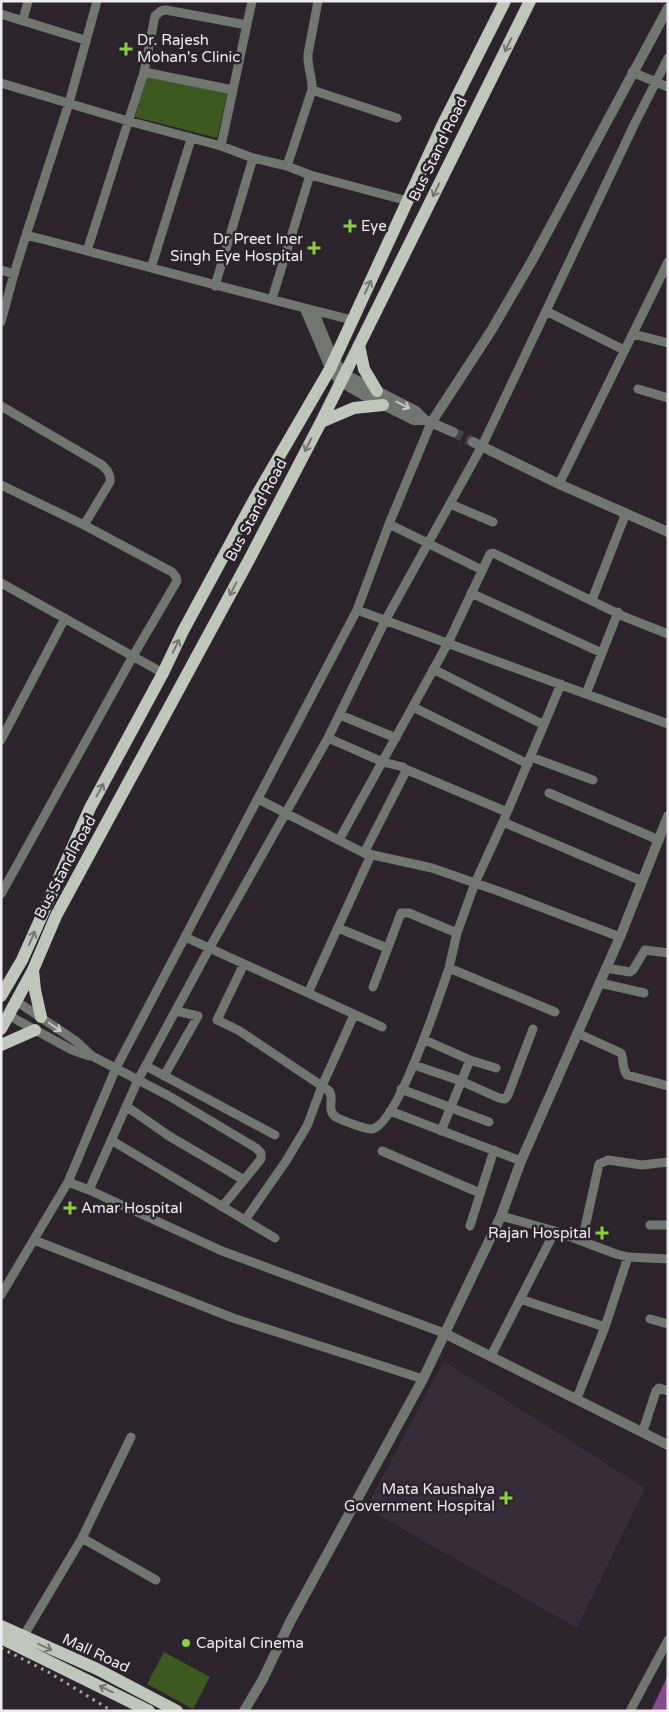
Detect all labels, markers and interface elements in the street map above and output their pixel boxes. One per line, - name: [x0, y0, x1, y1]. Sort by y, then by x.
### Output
- place label: Dr. Rajesh Mohan's Clinic: [137, 31, 240, 66]
- one-way arrow: [503, 37, 512, 52]
- marker: Dr. Rajesh Mohan's Clinic: [119, 42, 133, 56]
- street label: Bus Stand Road: [405, 94, 471, 204]
- one-way arrow: [431, 183, 441, 198]
- place label: Eye: [361, 217, 387, 235]
- marker: Eye: [343, 219, 357, 233]
- place label: Dr Preet Iner Singh Eye Hospital: [170, 230, 303, 265]
- marker: Dr Preet Iner Singh Eye Hospital: [307, 241, 321, 255]
- one-way arrow: [363, 280, 373, 295]
- one-way arrow: [396, 400, 411, 410]
- one-way arrow: [303, 438, 313, 453]
- street label: Bus Stand Road: [221, 456, 291, 564]
- one-way arrow: [228, 582, 238, 597]
- one-way arrow: [171, 639, 181, 654]
- one-way arrow: [95, 783, 105, 798]
- street label: Bus Stand Road: [30, 813, 100, 921]
- one-way arrow: [27, 931, 37, 946]
- one-way arrow: [48, 1022, 62, 1032]
- place label: Amar Hospital: [81, 1199, 182, 1217]
- marker: Amar Hospital: [63, 1201, 77, 1215]
- place label: Rajan Hospital: [488, 1224, 591, 1242]
- marker: Rajan Hospital: [595, 1226, 609, 1240]
- place label: Mata Kaushalya Government Hospital: [344, 1480, 495, 1515]
- marker: Mata Kaushalya Government Hospital: [499, 1491, 513, 1505]
- street label: Mall Road: [60, 1630, 132, 1676]
- place label: Capital Cinema: [196, 1634, 304, 1652]
- marker: Capital Cinema: [180, 1637, 192, 1649]
- one-way arrow: [37, 1642, 52, 1652]
- one-way arrow: [99, 1684, 114, 1693]

